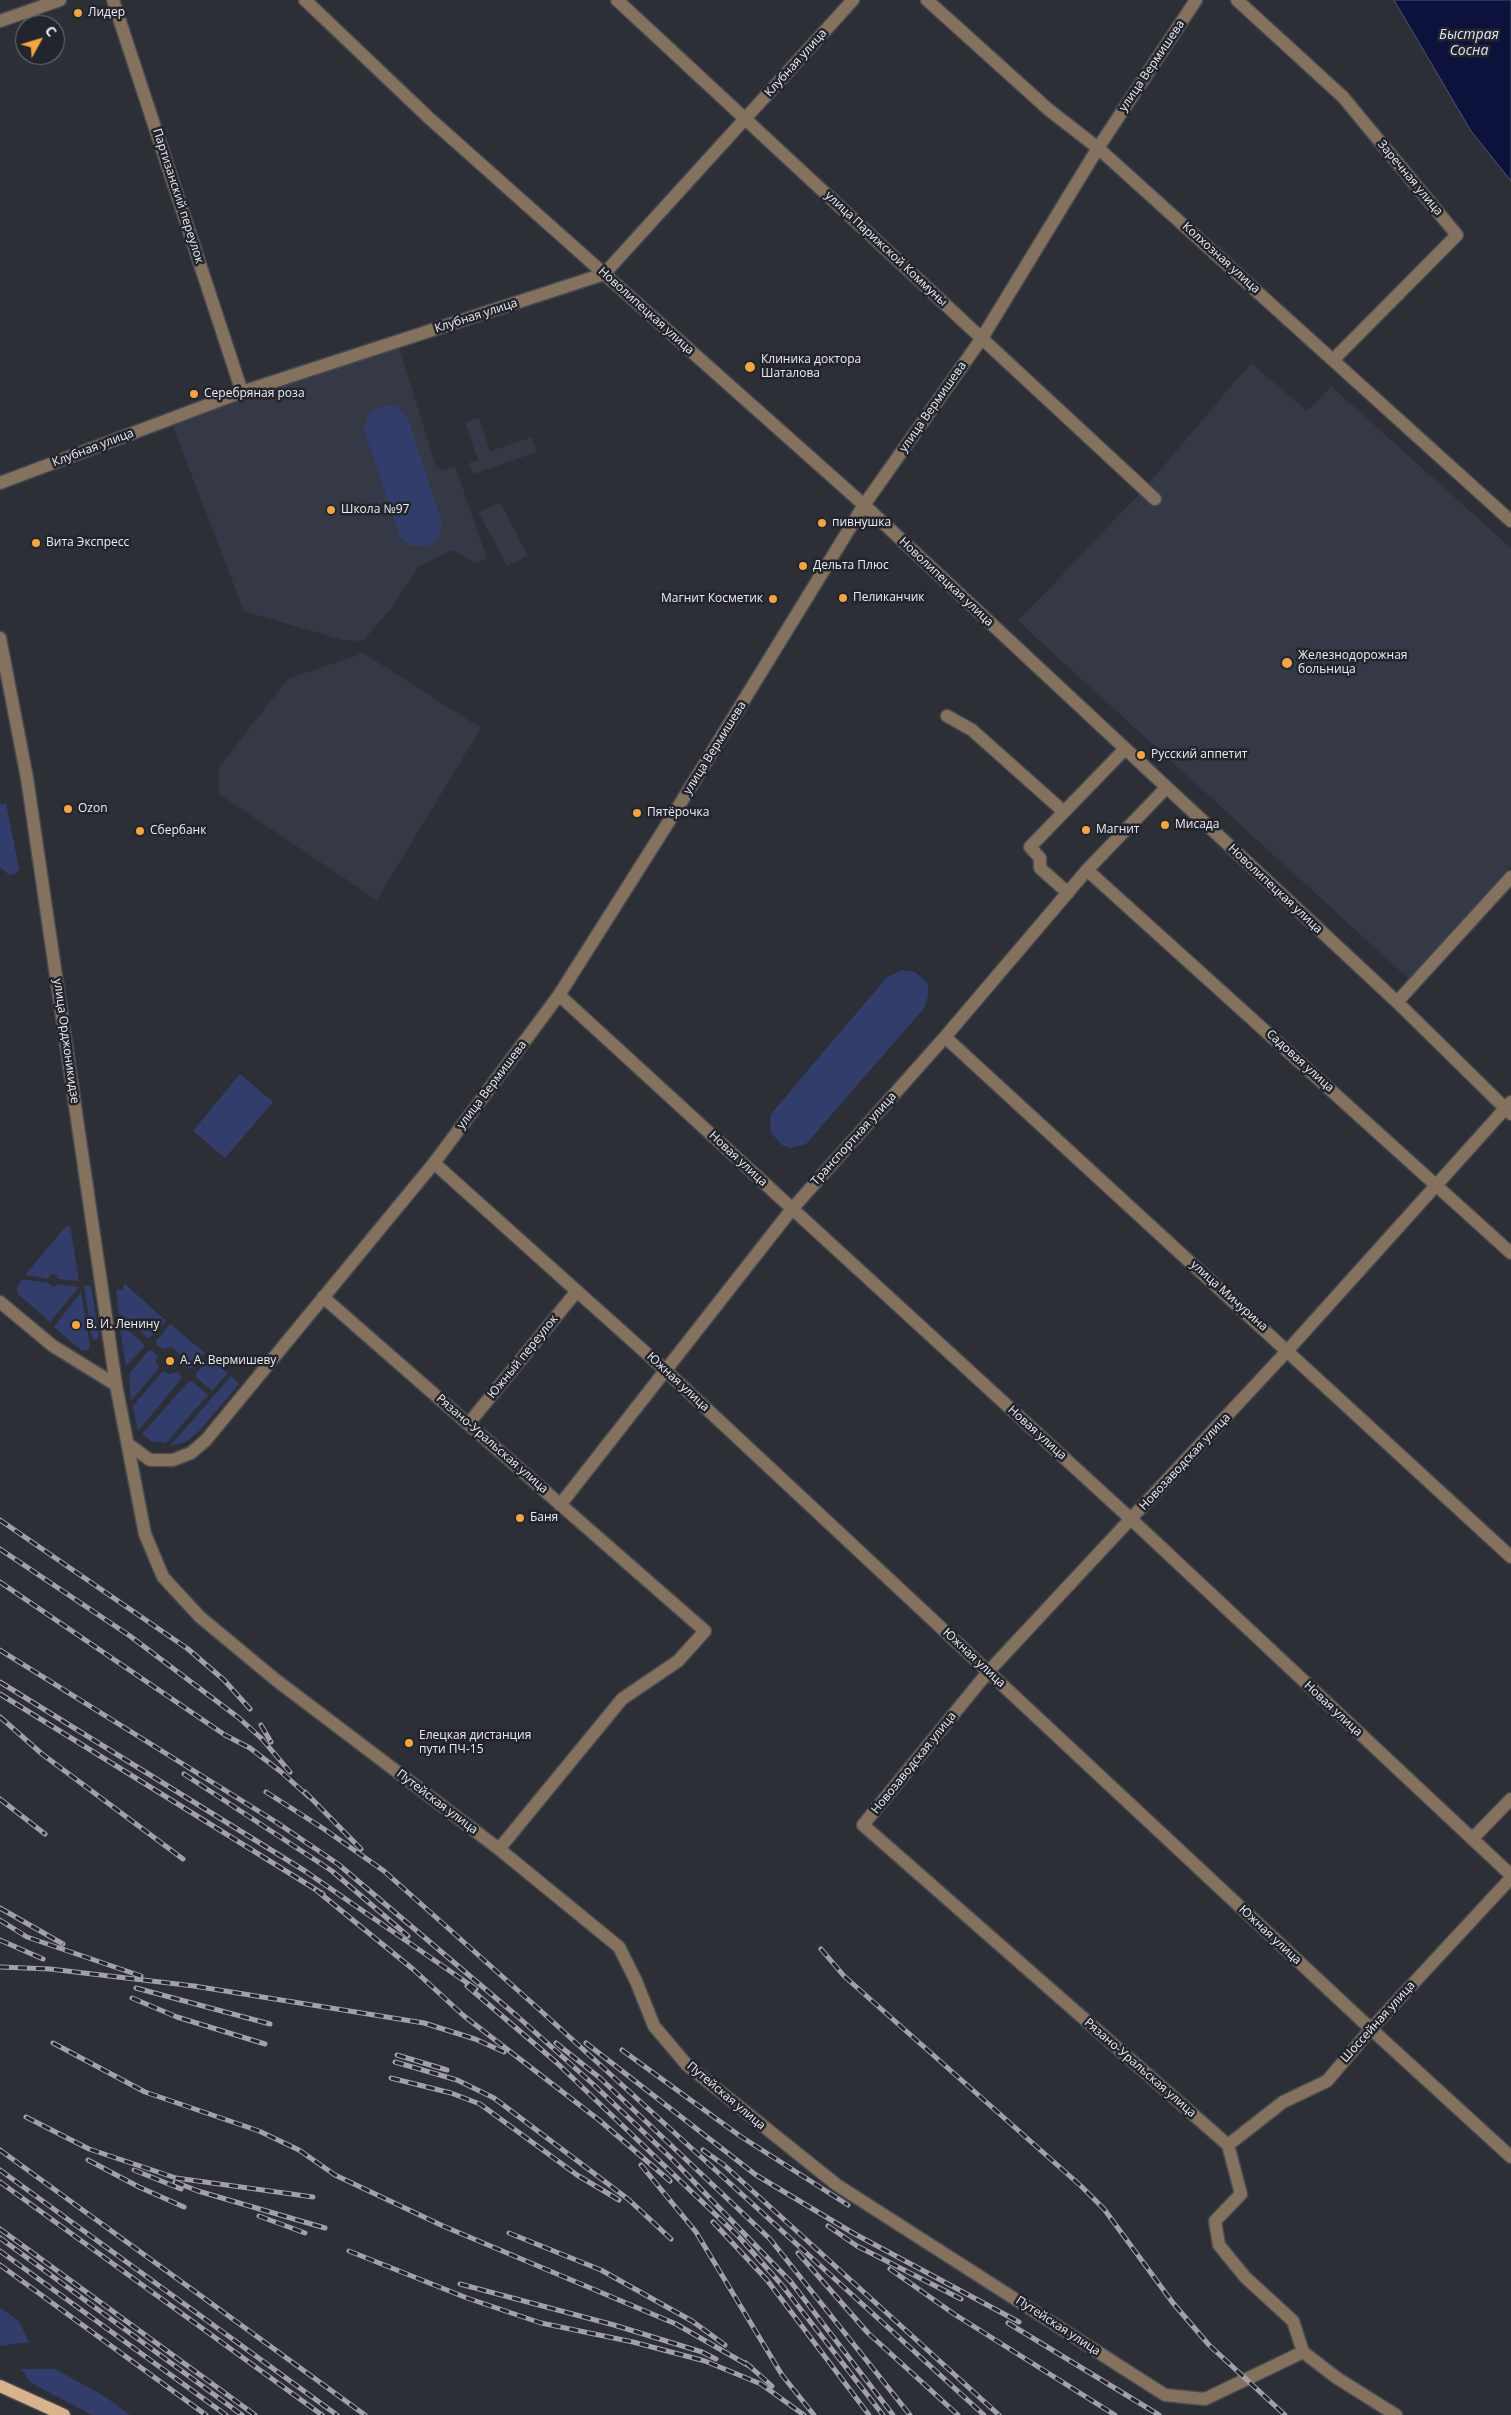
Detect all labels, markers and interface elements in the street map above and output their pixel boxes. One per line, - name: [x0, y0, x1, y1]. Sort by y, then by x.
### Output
- place label: Лидер: [88, 6, 125, 20]
- marker: Лидер: [72, 7, 84, 19]
- north arrow: [15, 15, 65, 65]
- street label: улица Вермишева: [1116, 18, 1188, 114]
- text: С: [41, 21, 61, 40]
- street label: Клубная улица: [762, 26, 830, 100]
- water label: Быстрая Сосна: [1439, 27, 1499, 59]
- street label: Партизанский переулок: [149, 127, 207, 265]
- street label: Заречная улица: [1374, 137, 1446, 219]
- street label: улица Парижской Коммуны: [822, 189, 950, 309]
- street label: Колхозная улица: [1179, 219, 1263, 297]
- street label: Новолипецкая улица: [595, 264, 697, 358]
- street label: Клубная улица: [433, 296, 519, 336]
- place label: Клиника доктора Шаталова: [761, 353, 861, 381]
- street label: улица Вермишева: [896, 359, 970, 455]
- marker: Клиника доктора Шаталова: [743, 360, 757, 374]
- place label: Серебряная роза: [204, 387, 305, 401]
- marker: Серебряная роза: [188, 388, 200, 400]
- street label: Клубная улица: [50, 426, 136, 470]
- place label: Школа №97: [341, 503, 409, 517]
- marker: Школа №97: [325, 504, 337, 516]
- place label: пивнушка: [832, 516, 891, 530]
- marker: пивнушка: [816, 517, 828, 529]
- street label: Новолипецкая улица: [896, 535, 996, 629]
- place label: Вита Экспресс: [46, 536, 129, 550]
- marker: Вита Экспресс: [30, 537, 42, 549]
- place label: Дельта Плюс: [813, 559, 889, 573]
- marker: Дельта Плюс: [797, 560, 809, 572]
- place label: Пеликанчик: [853, 591, 925, 605]
- place label: Магнит Косметик: [661, 592, 763, 606]
- marker: Пеликанчик: [837, 592, 849, 604]
- marker: Магнит Косметик: [767, 593, 779, 605]
- place label: Железнодорожная больница: [1298, 649, 1407, 677]
- marker: Железнодорожная больница: [1280, 656, 1294, 670]
- street label: улица Вермишева: [681, 699, 749, 797]
- place label: Русский аппетит: [1151, 748, 1248, 762]
- marker: Русский аппетит: [1135, 749, 1147, 761]
- place label: Ozon: [78, 802, 108, 816]
- marker: Ozon: [62, 803, 74, 815]
- place label: Пятёрочка: [647, 806, 709, 820]
- marker: Пятёрочка: [631, 807, 643, 819]
- place label: Мисада: [1175, 818, 1219, 832]
- marker: Мисада: [1159, 819, 1171, 831]
- place label: Магнит: [1096, 823, 1140, 837]
- place label: Сбербанк: [150, 824, 206, 838]
- marker: Магнит: [1080, 824, 1092, 836]
- marker: Сбербанк: [134, 825, 146, 837]
- street label: Новолипецкая улица: [1225, 842, 1325, 936]
- street label: улица Орджоникидзе: [50, 978, 82, 1104]
- street label: Садовая улица: [1263, 1027, 1337, 1095]
- street label: улица Вермишева: [454, 1038, 530, 1132]
- street label: Транспортная улица: [808, 1089, 900, 1189]
- street label: Новая улица: [706, 1128, 770, 1190]
- street label: улица Мичурина: [1187, 1258, 1271, 1334]
- street label: Южный переулок: [485, 1312, 561, 1402]
- place label: В. И. Ленину: [86, 1318, 159, 1332]
- marker: В. И. Ленину: [70, 1319, 82, 1331]
- street label: Южная улица: [644, 1349, 712, 1415]
- place label: А. А. Вермишеву: [180, 1354, 276, 1368]
- marker: А. А. Вермишеву: [164, 1355, 176, 1367]
- street label: Рязано-Уральская улица: [433, 1392, 551, 1496]
- street label: Новая улица: [1005, 1403, 1069, 1463]
- street label: Новозаводская улица: [1137, 1411, 1233, 1513]
- place label: Баня: [530, 1511, 558, 1525]
- marker: Баня: [514, 1512, 526, 1524]
- street label: Южная улица: [940, 1625, 1008, 1691]
- street label: Новая улица: [1301, 1678, 1365, 1740]
- street label: Новозаводская улица: [869, 1709, 959, 1817]
- place label: Елецкая дистанция пути ПЧ-15: [419, 1729, 531, 1757]
- marker: Елецкая дистанция пути ПЧ-15: [403, 1737, 415, 1749]
- street label: Путейская улица: [394, 1767, 480, 1837]
- street label: Южная улица: [1236, 1902, 1304, 1968]
- street label: Шоссейная улица: [1338, 1978, 1418, 2066]
- street label: Рязано-Уральская улица: [1081, 2016, 1199, 2120]
- street label: Путейская улица: [684, 2059, 768, 2133]
- street label: Путейская улица: [1013, 2293, 1103, 2359]

